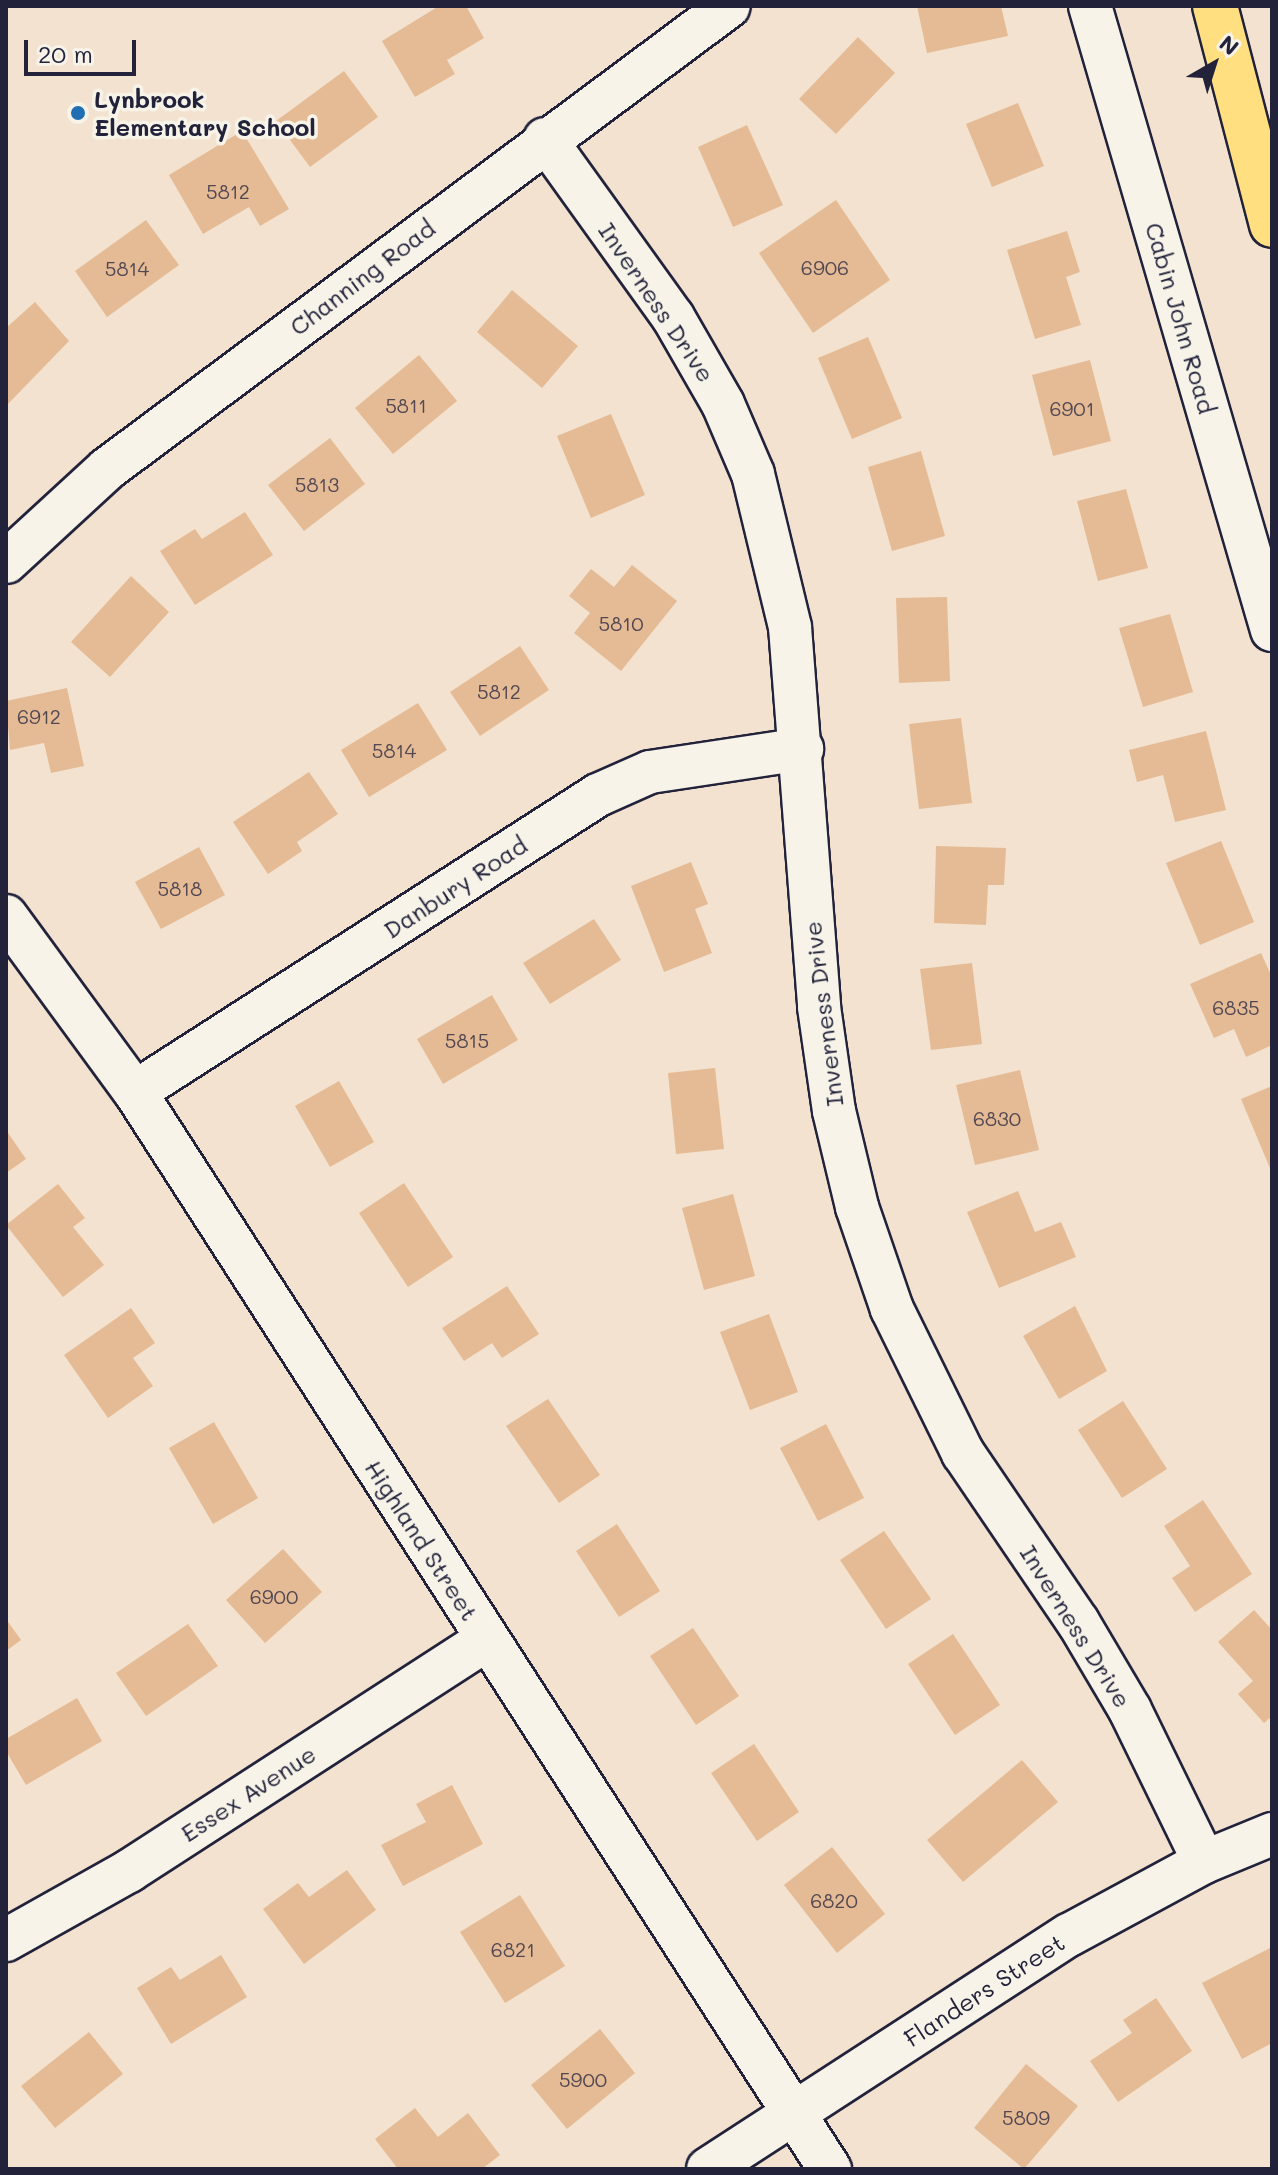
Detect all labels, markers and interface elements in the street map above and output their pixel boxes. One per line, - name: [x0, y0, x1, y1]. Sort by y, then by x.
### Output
- scale bar: [28, 24, 140, 74]
- north arrow: [1174, 24, 1254, 104]
- text: N: [1214, 28, 1245, 61]
- text: 20 m: [38, 38, 93, 69]
- place label: Lynbrook Elementary School: [94, 85, 316, 141]
- marker: Lynbrook Elementary School: [69, 104, 87, 122]
- house number: 5812: [206, 179, 250, 203]
- street label: Channing Road: [284, 213, 440, 341]
- street label: Inverness Drive: [593, 217, 721, 387]
- street label: Cabin John Road: [1140, 219, 1222, 417]
- house number: 6906: [801, 255, 849, 279]
- house number: 5814: [105, 256, 149, 280]
- house number: 5811: [385, 393, 427, 417]
- house number: 6901: [1049, 396, 1095, 420]
- house number: 5813: [295, 472, 339, 496]
- house number: 5810: [598, 611, 644, 635]
- house number: 5812: [477, 679, 521, 703]
- house number: 6912: [17, 704, 61, 728]
- house number: 5814: [372, 738, 416, 762]
- street label: Danbury Road: [378, 830, 532, 944]
- house number: 5818: [158, 876, 202, 900]
- street label: Inverness Drive: [797, 920, 849, 1108]
- house number: 6835: [1212, 995, 1260, 1019]
- house number: 5815: [445, 1028, 489, 1052]
- house number: 6830: [973, 1106, 1021, 1130]
- street label: Highland Street: [359, 1454, 485, 1626]
- street label: Inverness Drive: [1015, 1540, 1137, 1712]
- house number: 6900: [250, 1584, 298, 1608]
- street label: Essex Avenue: [175, 1739, 321, 1847]
- house number: 6820: [810, 1888, 858, 1912]
- street label: Flanders Street: [898, 1927, 1070, 2053]
- house number: 6821: [491, 1937, 535, 1961]
- house number: 5900: [559, 2067, 607, 2091]
- house number: 5809: [1002, 2105, 1050, 2129]

